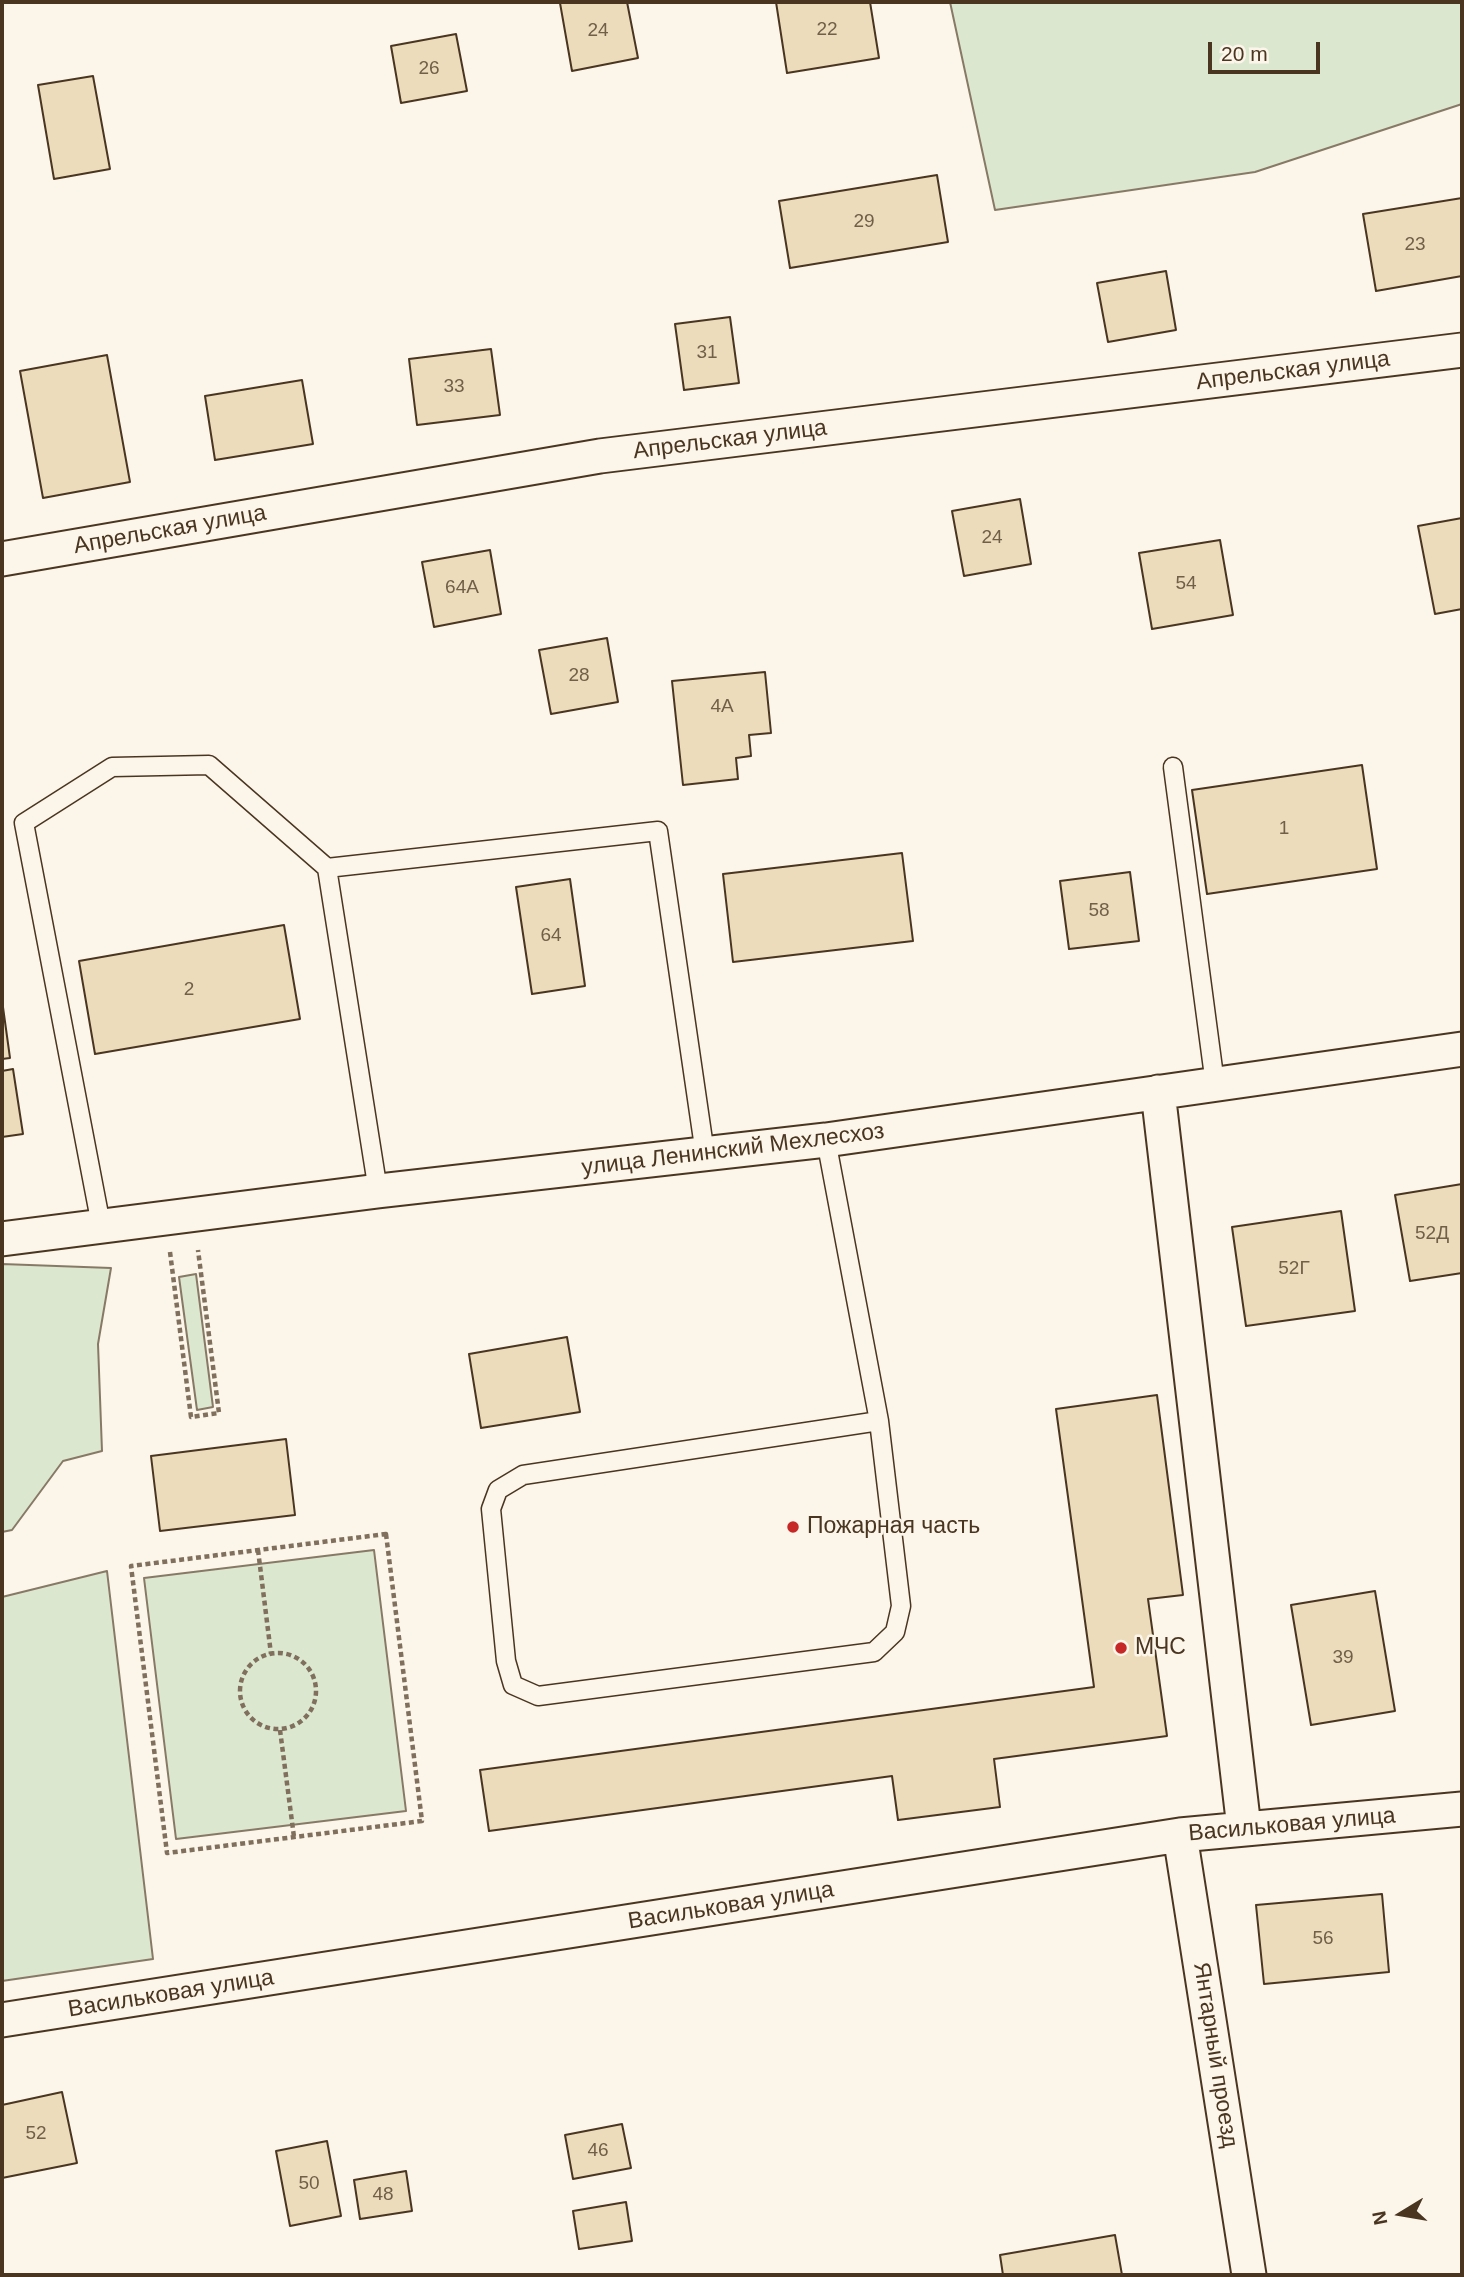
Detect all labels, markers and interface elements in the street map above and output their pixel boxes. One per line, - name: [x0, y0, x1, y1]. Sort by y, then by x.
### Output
- house number: 22: [816, 19, 838, 41]
- house number: 24: [587, 20, 609, 42]
- scale bar: [1212, 28, 1324, 72]
- text: 20 m: [1221, 42, 1268, 65]
- house number: 26: [418, 58, 440, 80]
- house number: 29: [853, 211, 875, 233]
- house number: 23: [1404, 234, 1426, 256]
- house number: 31: [696, 342, 718, 364]
- street label: Апрельская улица: [1195, 345, 1391, 397]
- house number: 33: [443, 376, 465, 398]
- street label: Апрельская улица: [632, 414, 828, 466]
- street label: Апрельская улица: [72, 499, 268, 561]
- house number: 24: [981, 527, 1003, 549]
- house number: 54: [1175, 573, 1197, 595]
- house number: 64А: [445, 577, 479, 599]
- house number: 28: [568, 665, 590, 687]
- house number: 4А: [710, 696, 734, 718]
- house number: 1: [1279, 818, 1289, 840]
- house number: 58: [1088, 900, 1110, 922]
- house number: 64: [540, 925, 562, 947]
- house number: 2: [184, 979, 194, 1001]
- street label: улица Ленинский Мехлесхоз: [580, 1118, 886, 1182]
- house number: 52Д: [1415, 1223, 1449, 1245]
- house number: 52Г: [1278, 1258, 1310, 1280]
- place label: Пожарная часть: [807, 1513, 980, 1541]
- marker: Пожарная часть: [785, 1519, 801, 1535]
- place label: МЧС: [1135, 1634, 1186, 1662]
- marker: МЧС: [1113, 1640, 1129, 1656]
- house number: 39: [1332, 1647, 1354, 1669]
- street label: Васильковая улица: [1187, 1802, 1397, 1848]
- street label: Васильковая улица: [626, 1876, 836, 1936]
- house number: 56: [1312, 1928, 1334, 1950]
- street label: Янтарный проезд: [1187, 1960, 1243, 2150]
- street label: Васильковая улица: [66, 1964, 276, 2024]
- house number: 52: [25, 2123, 47, 2145]
- house number: 46: [587, 2140, 609, 2162]
- house number: 50: [298, 2173, 320, 2195]
- north arrow: [1366, 2179, 1436, 2249]
- house number: 48: [372, 2184, 394, 2206]
- text: N: [1368, 2209, 1392, 2227]

